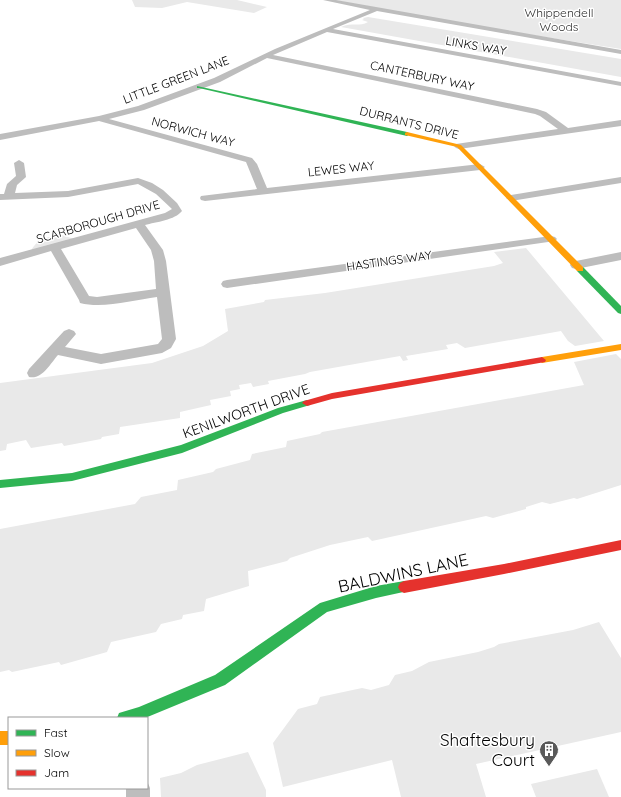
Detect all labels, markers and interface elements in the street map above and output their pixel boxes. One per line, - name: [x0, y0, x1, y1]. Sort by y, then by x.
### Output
- park label: Whippendell Woods: [525, 5, 593, 34]
- street label: LINKS WAY: [445, 33, 508, 58]
- street label: LITTLE GREEN LANE: [121, 52, 231, 107]
- street label: CANTERBURY WAY: [369, 57, 476, 94]
- street label: DURRANTS DRIVE: [358, 103, 460, 142]
- street label: NORWICH WAY: [150, 113, 237, 150]
- street label: LEWES WAY: [307, 158, 375, 179]
- street label: SCARBOROUGH DRIVE: [34, 197, 162, 246]
- street label: HASTINGS WAY: [345, 247, 433, 274]
- street label: KENILWORTH DRIVE: [180, 380, 312, 442]
- street label: BALDWINS LANE: [336, 548, 470, 597]
- legend: [8, 717, 148, 789]
- text: Fast: [44, 725, 68, 740]
- place label: Shaftesbury Court: [440, 729, 535, 770]
- building icon: Shaftesbury Court: [538, 739, 560, 767]
- text: Slow: [44, 745, 70, 760]
- text: Jam: [44, 765, 69, 780]

